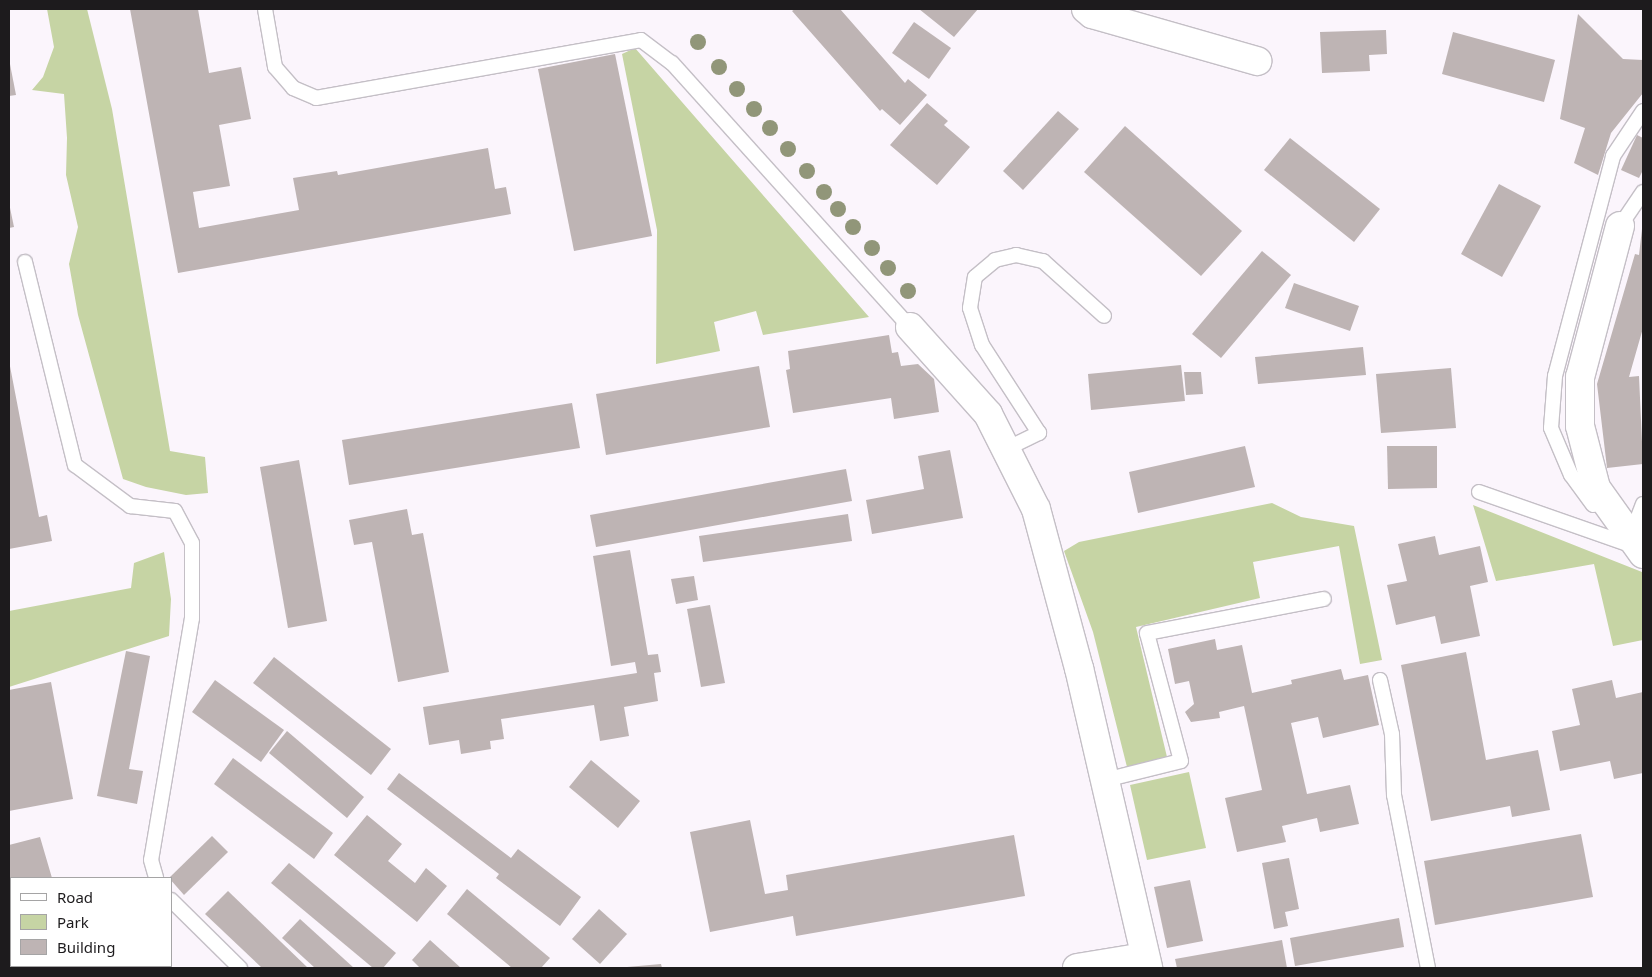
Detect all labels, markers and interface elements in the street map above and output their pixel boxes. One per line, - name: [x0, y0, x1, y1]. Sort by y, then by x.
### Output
- legend: [10, 877, 172, 967]
- text: Road: [57, 887, 93, 907]
- text: Park: [57, 912, 89, 932]
- text: Building: [57, 937, 115, 957]

